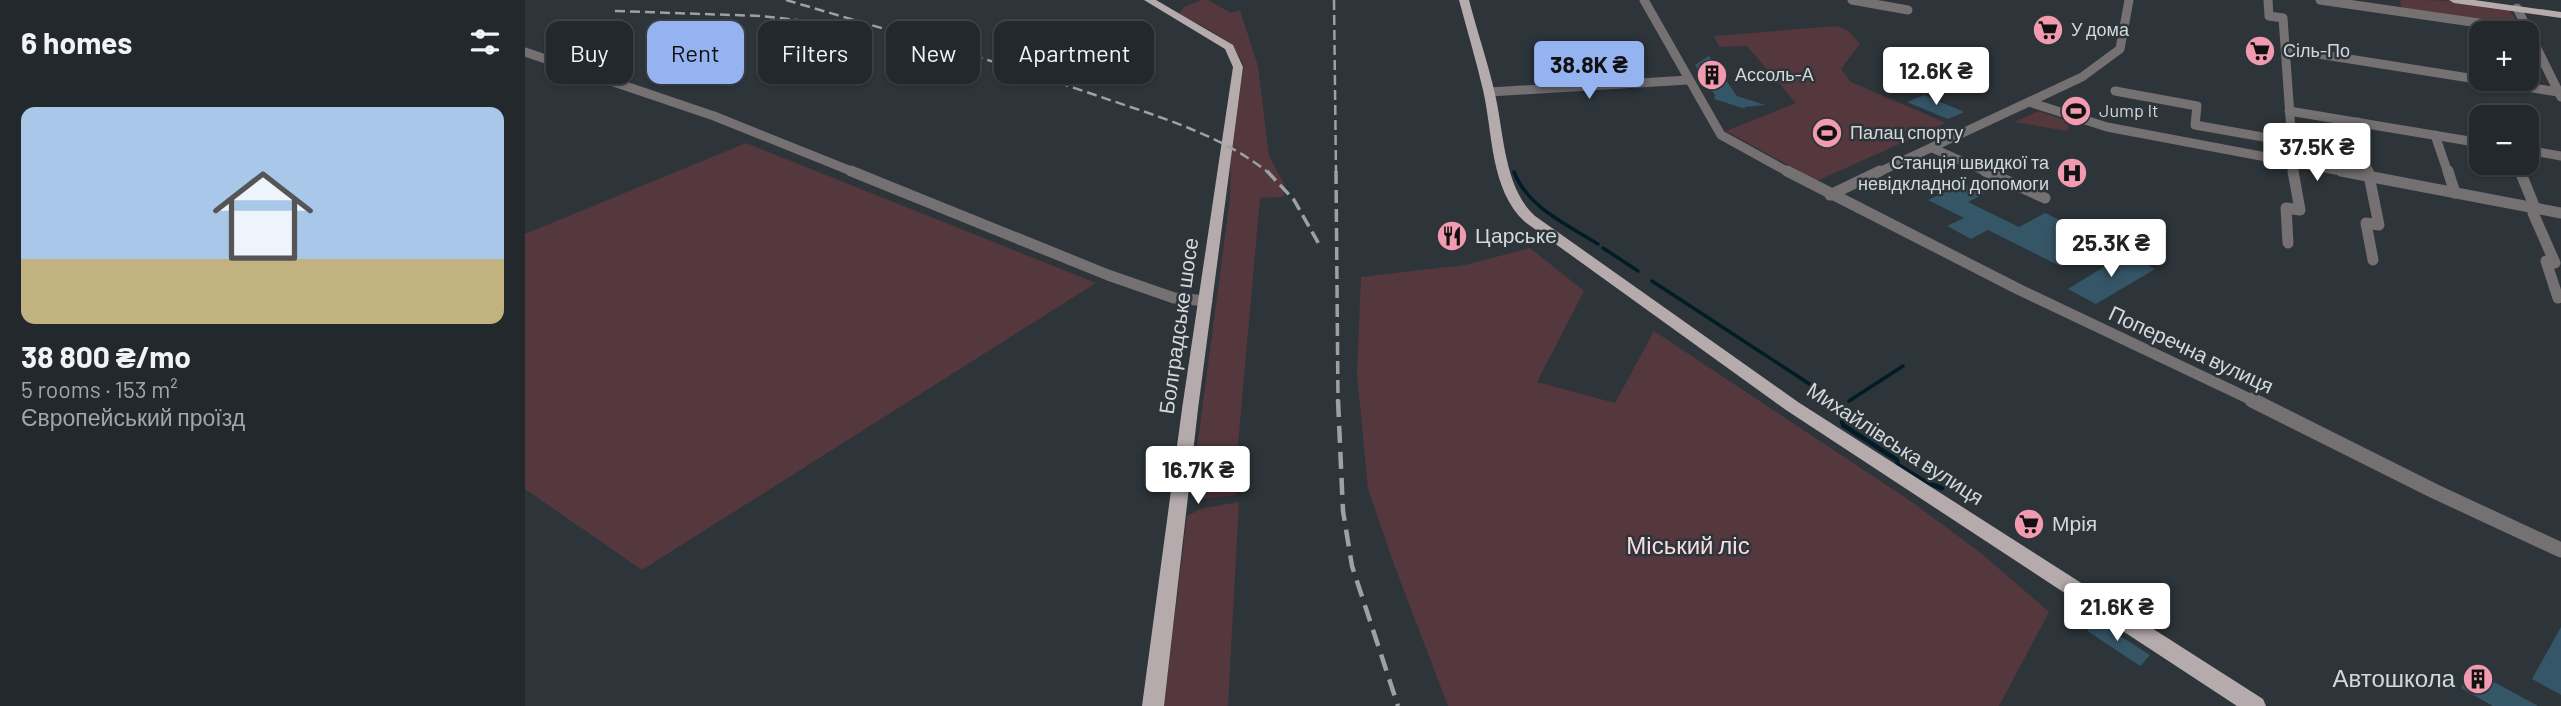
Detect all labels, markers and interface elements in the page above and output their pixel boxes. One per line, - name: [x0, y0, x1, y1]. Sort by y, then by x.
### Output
- supermarket icon: У дома: [2031, 13, 2065, 47]
- place label: У дома: [2071, 18, 2130, 40]
- chip: Buy: [546, 21, 633, 84]
- chip: Rent: [647, 21, 744, 84]
- chip: Filters: [758, 21, 872, 84]
- chip: New: [886, 21, 980, 84]
- chip: Apartment: [994, 21, 1154, 84]
- map controls: [2469, 21, 2539, 175]
- button: +: [2469, 21, 2539, 91]
- icon: filters: [466, 23, 504, 61]
- text: 6 homes: [21, 24, 132, 60]
- supermarket icon: Сіль-По: [2243, 34, 2277, 68]
- place label: Сіль-По: [2283, 39, 2350, 61]
- pin: 38.8K ₴: [1524, 42, 1654, 101]
- pin: 12.6K ₴: [1871, 48, 2001, 107]
- text: 38.8K ₴: [1550, 50, 1628, 78]
- text: 12.6K ₴: [1899, 56, 1973, 84]
- building icon: Ассоль-А: [1695, 58, 1729, 92]
- place label: Ассоль-А: [1735, 63, 1814, 85]
- sports icon: Jump It: [2059, 94, 2093, 128]
- place label: Jump It: [2099, 99, 2159, 121]
- button: −: [2469, 105, 2539, 175]
- sports icon: Палац спорту: [1810, 116, 1844, 150]
- place label: Палац спорту: [1850, 121, 1963, 143]
- pin: 37.5K ₴: [2252, 124, 2382, 183]
- text: 37.5K ₴: [2279, 132, 2355, 160]
- place label: Станція швидкої та невідкладної допомоги: [1858, 151, 2050, 194]
- icon: home: [200, 153, 326, 279]
- hospital icon: Станція швидкої та невідкладної допомоги: [2055, 156, 2089, 190]
- restaurant icon: Царське: [1435, 219, 1469, 253]
- pin: 25.3K ₴: [2046, 219, 2176, 279]
- place label: Царське: [1475, 222, 1557, 247]
- text: 25.3K ₴: [2072, 228, 2150, 256]
- street label: Болградське шосе: [1153, 236, 1202, 416]
- street label: Поперечна вулиця: [2105, 299, 2278, 398]
- text: 38 800 ₴/mo: [21, 338, 191, 374]
- text: 5 rooms · 153 m²: [21, 375, 178, 403]
- street label: Михайлівська вулиця: [1803, 376, 1989, 509]
- text: Європейський проїзд: [21, 403, 245, 431]
- pin: 16.7K ₴: [1133, 447, 1263, 506]
- text: 16.7K ₴: [1162, 455, 1234, 483]
- supermarket icon: Мрія: [2012, 507, 2046, 541]
- place label: Мрія: [2052, 510, 2097, 535]
- park label: Міський ліс: [1626, 530, 1750, 559]
- pin: 21.6K ₴: [2052, 584, 2182, 643]
- text: 21.6K ₴: [2080, 592, 2154, 620]
- building icon: Автошкола: [2461, 662, 2495, 696]
- place label: Автошкола: [2333, 663, 2456, 692]

